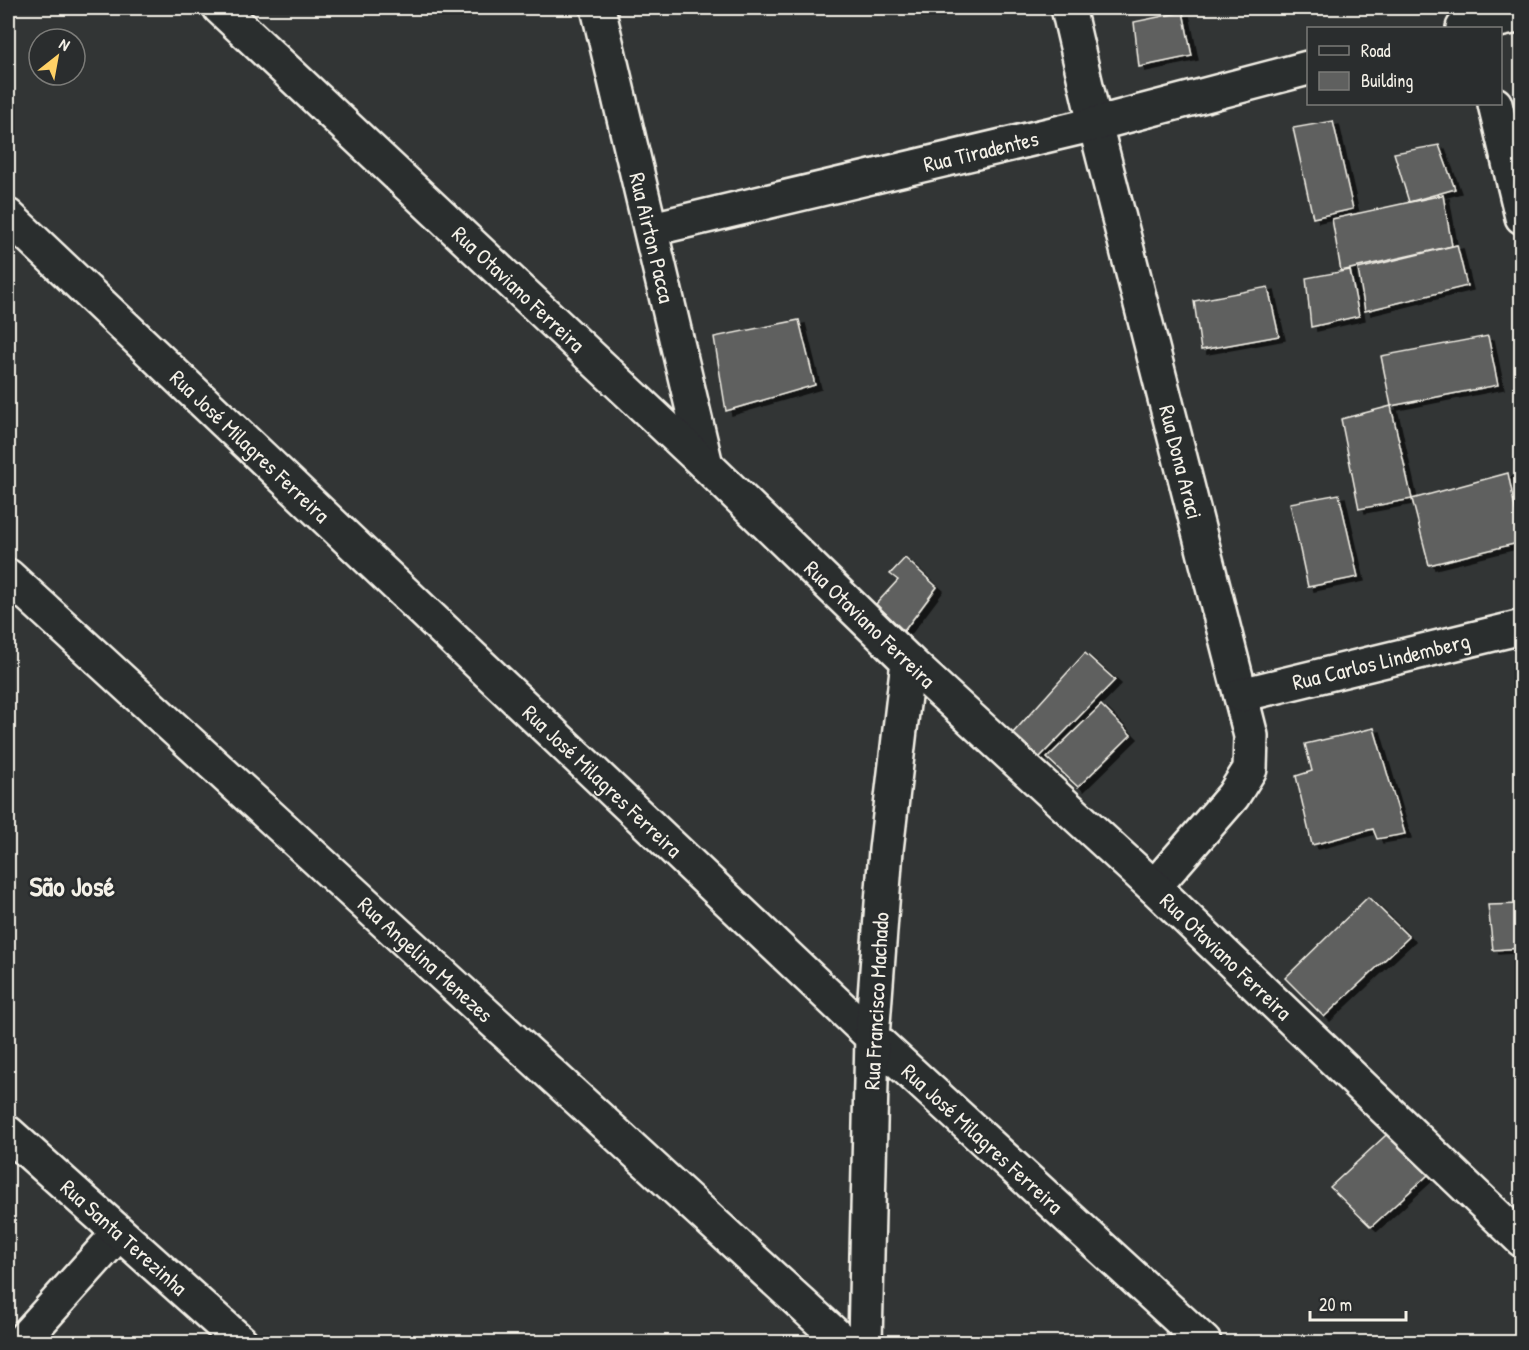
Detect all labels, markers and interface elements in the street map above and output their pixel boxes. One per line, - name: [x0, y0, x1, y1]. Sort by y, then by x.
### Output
- north arrow: [27, 27, 87, 87]
- legend: [1307, 27, 1502, 105]
- text: N: [55, 33, 74, 56]
- text: Road: [1361, 38, 1391, 63]
- text: Building: [1361, 68, 1413, 93]
- street label: Rua Tiradentes: [921, 123, 1041, 179]
- street label: Rua Airton Pacca: [622, 169, 682, 306]
- street label: Rua Otaviano Ferreira: [446, 219, 592, 359]
- street label: Rua José Milagres Ferreira: [164, 363, 337, 529]
- street label: Rua Dona Araci: [1152, 402, 1210, 522]
- street label: Rua Otaviano Ferreira: [798, 554, 942, 695]
- street label: Rua Carlos Lindemberg: [1289, 625, 1473, 697]
- street label: Rua José Milagres Ferreira: [516, 698, 689, 864]
- district label: São José: [29, 867, 115, 905]
- street label: Rua Otaviano Ferreira: [1154, 886, 1299, 1027]
- street label: Rua Angelina Menezes: [352, 890, 500, 1029]
- street label: Rua Francisco Machado: [856, 911, 896, 1091]
- street label: Rua José Milagres Ferreira: [895, 1057, 1070, 1221]
- street label: Rua Santa Terezinha: [54, 1172, 194, 1302]
- scale bar: [1310, 1284, 1406, 1322]
- text: 20 m: [1319, 1292, 1352, 1317]

